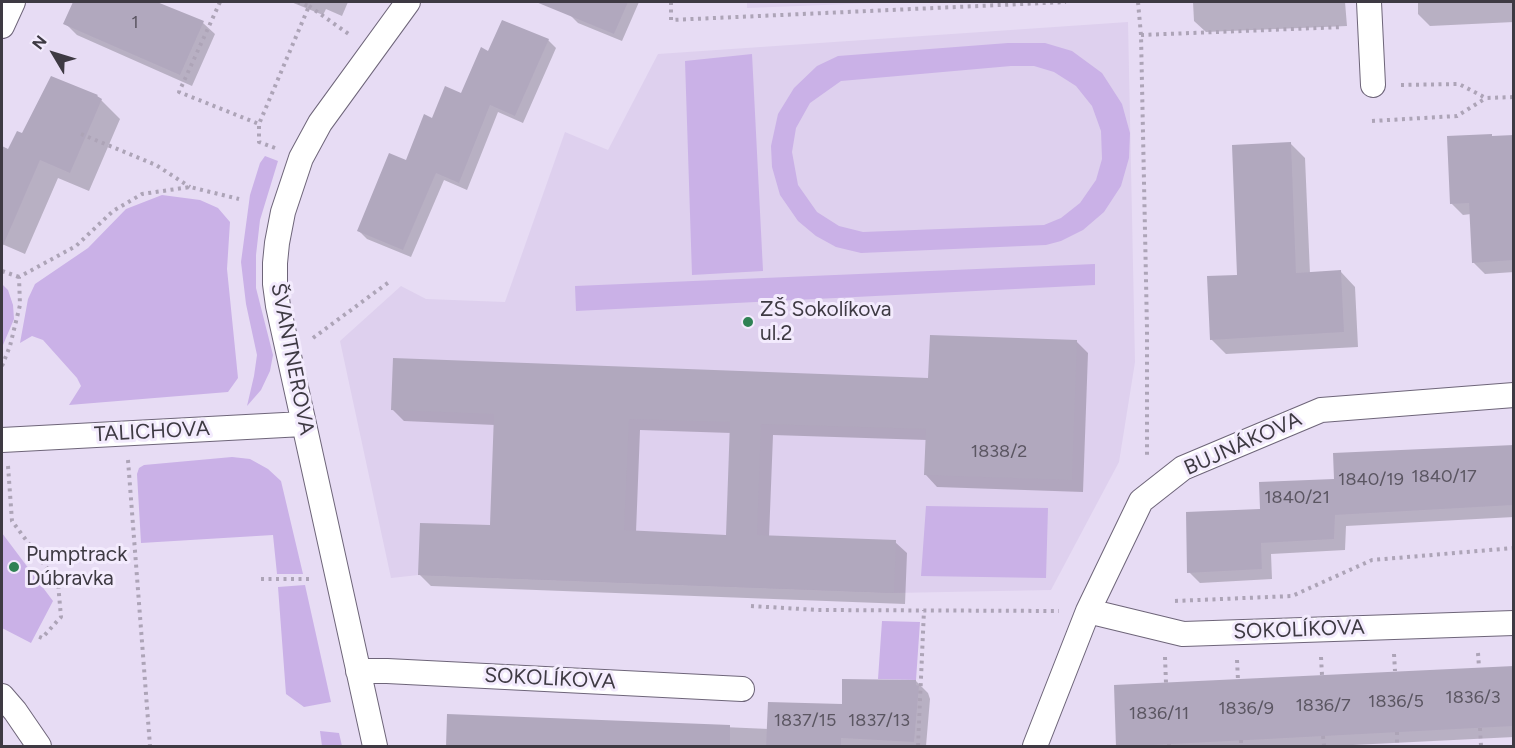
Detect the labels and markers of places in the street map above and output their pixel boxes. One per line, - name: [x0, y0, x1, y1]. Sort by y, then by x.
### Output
- place label: ZŠ Sokolíkova ul.2: [760, 297, 891, 347]
- marker: ZŠ Sokolíkova ul.2: [741, 315, 755, 329]
- place label: Pumptrack Dúbravka: [26, 542, 127, 592]
- marker: Pumptrack Dúbravka: [7, 560, 21, 574]

